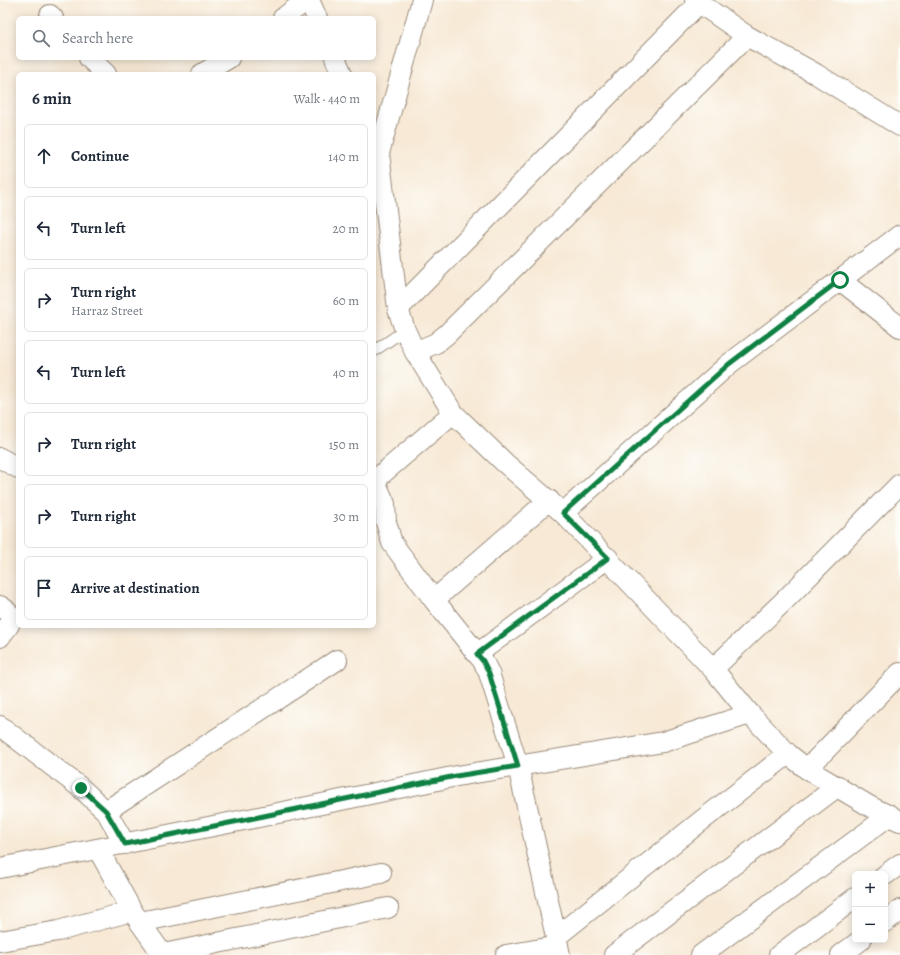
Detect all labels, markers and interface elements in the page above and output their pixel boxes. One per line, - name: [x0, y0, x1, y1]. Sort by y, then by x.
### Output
- search box: [16, 16, 376, 60]
- icon: search: [30, 27, 52, 49]
- text: Search here: [62, 28, 133, 48]
- text: 6 min: [32, 87, 72, 110]
- text: Walk · 440 m: [293, 90, 360, 107]
- icon: ahead: [33, 145, 55, 167]
- text: Continue: [71, 146, 129, 166]
- text: 140 m: [328, 148, 359, 165]
- icon: left: [33, 217, 55, 239]
- text: Turn left: [71, 218, 126, 238]
- text: 20 m: [333, 220, 359, 237]
- route start: [831, 271, 849, 289]
- text: Turn right: [71, 282, 136, 302]
- icon: right: [33, 289, 55, 311]
- text: 60 m: [333, 292, 359, 309]
- text: Harraz Street: [71, 302, 143, 319]
- icon: left: [33, 361, 55, 383]
- text: Turn left: [71, 362, 126, 382]
- text: 40 m: [333, 364, 359, 381]
- icon: right: [33, 433, 55, 455]
- text: Turn right: [71, 434, 136, 454]
- text: 150 m: [329, 436, 359, 453]
- icon: right: [33, 505, 55, 527]
- text: Turn right: [71, 506, 136, 526]
- text: 30 m: [333, 508, 359, 525]
- icon: arrive: [33, 577, 55, 599]
- text: Arrive at destination: [71, 578, 200, 598]
- route end: [72, 779, 90, 797]
- map controls: [852, 871, 888, 943]
- button: +: [852, 871, 888, 907]
- button: −: [852, 907, 888, 943]

